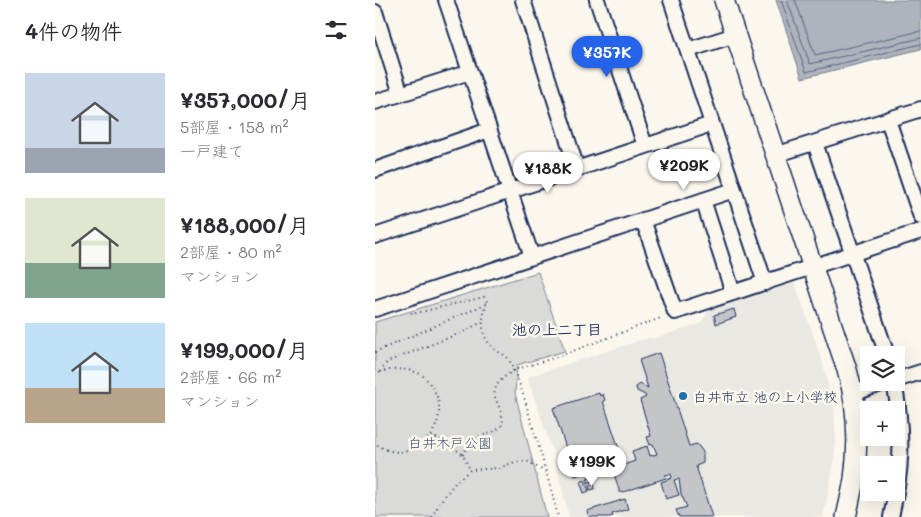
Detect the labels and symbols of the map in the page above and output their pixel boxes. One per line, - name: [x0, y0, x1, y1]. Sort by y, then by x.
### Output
- pin: ¥357K: [572, 36, 642, 78]
- pin: ¥209K: [649, 148, 719, 191]
- pin: ¥188K: [513, 152, 583, 194]
- district label: 池の上二丁目: [512, 319, 602, 339]
- place label: 白井市立 池の上小学校: [693, 387, 837, 406]
- marker: 白井市立 池の上小学校: [677, 390, 689, 402]
- park label: 白井木戸公園: [408, 433, 492, 452]
- pin: ¥199K: [557, 444, 627, 487]

